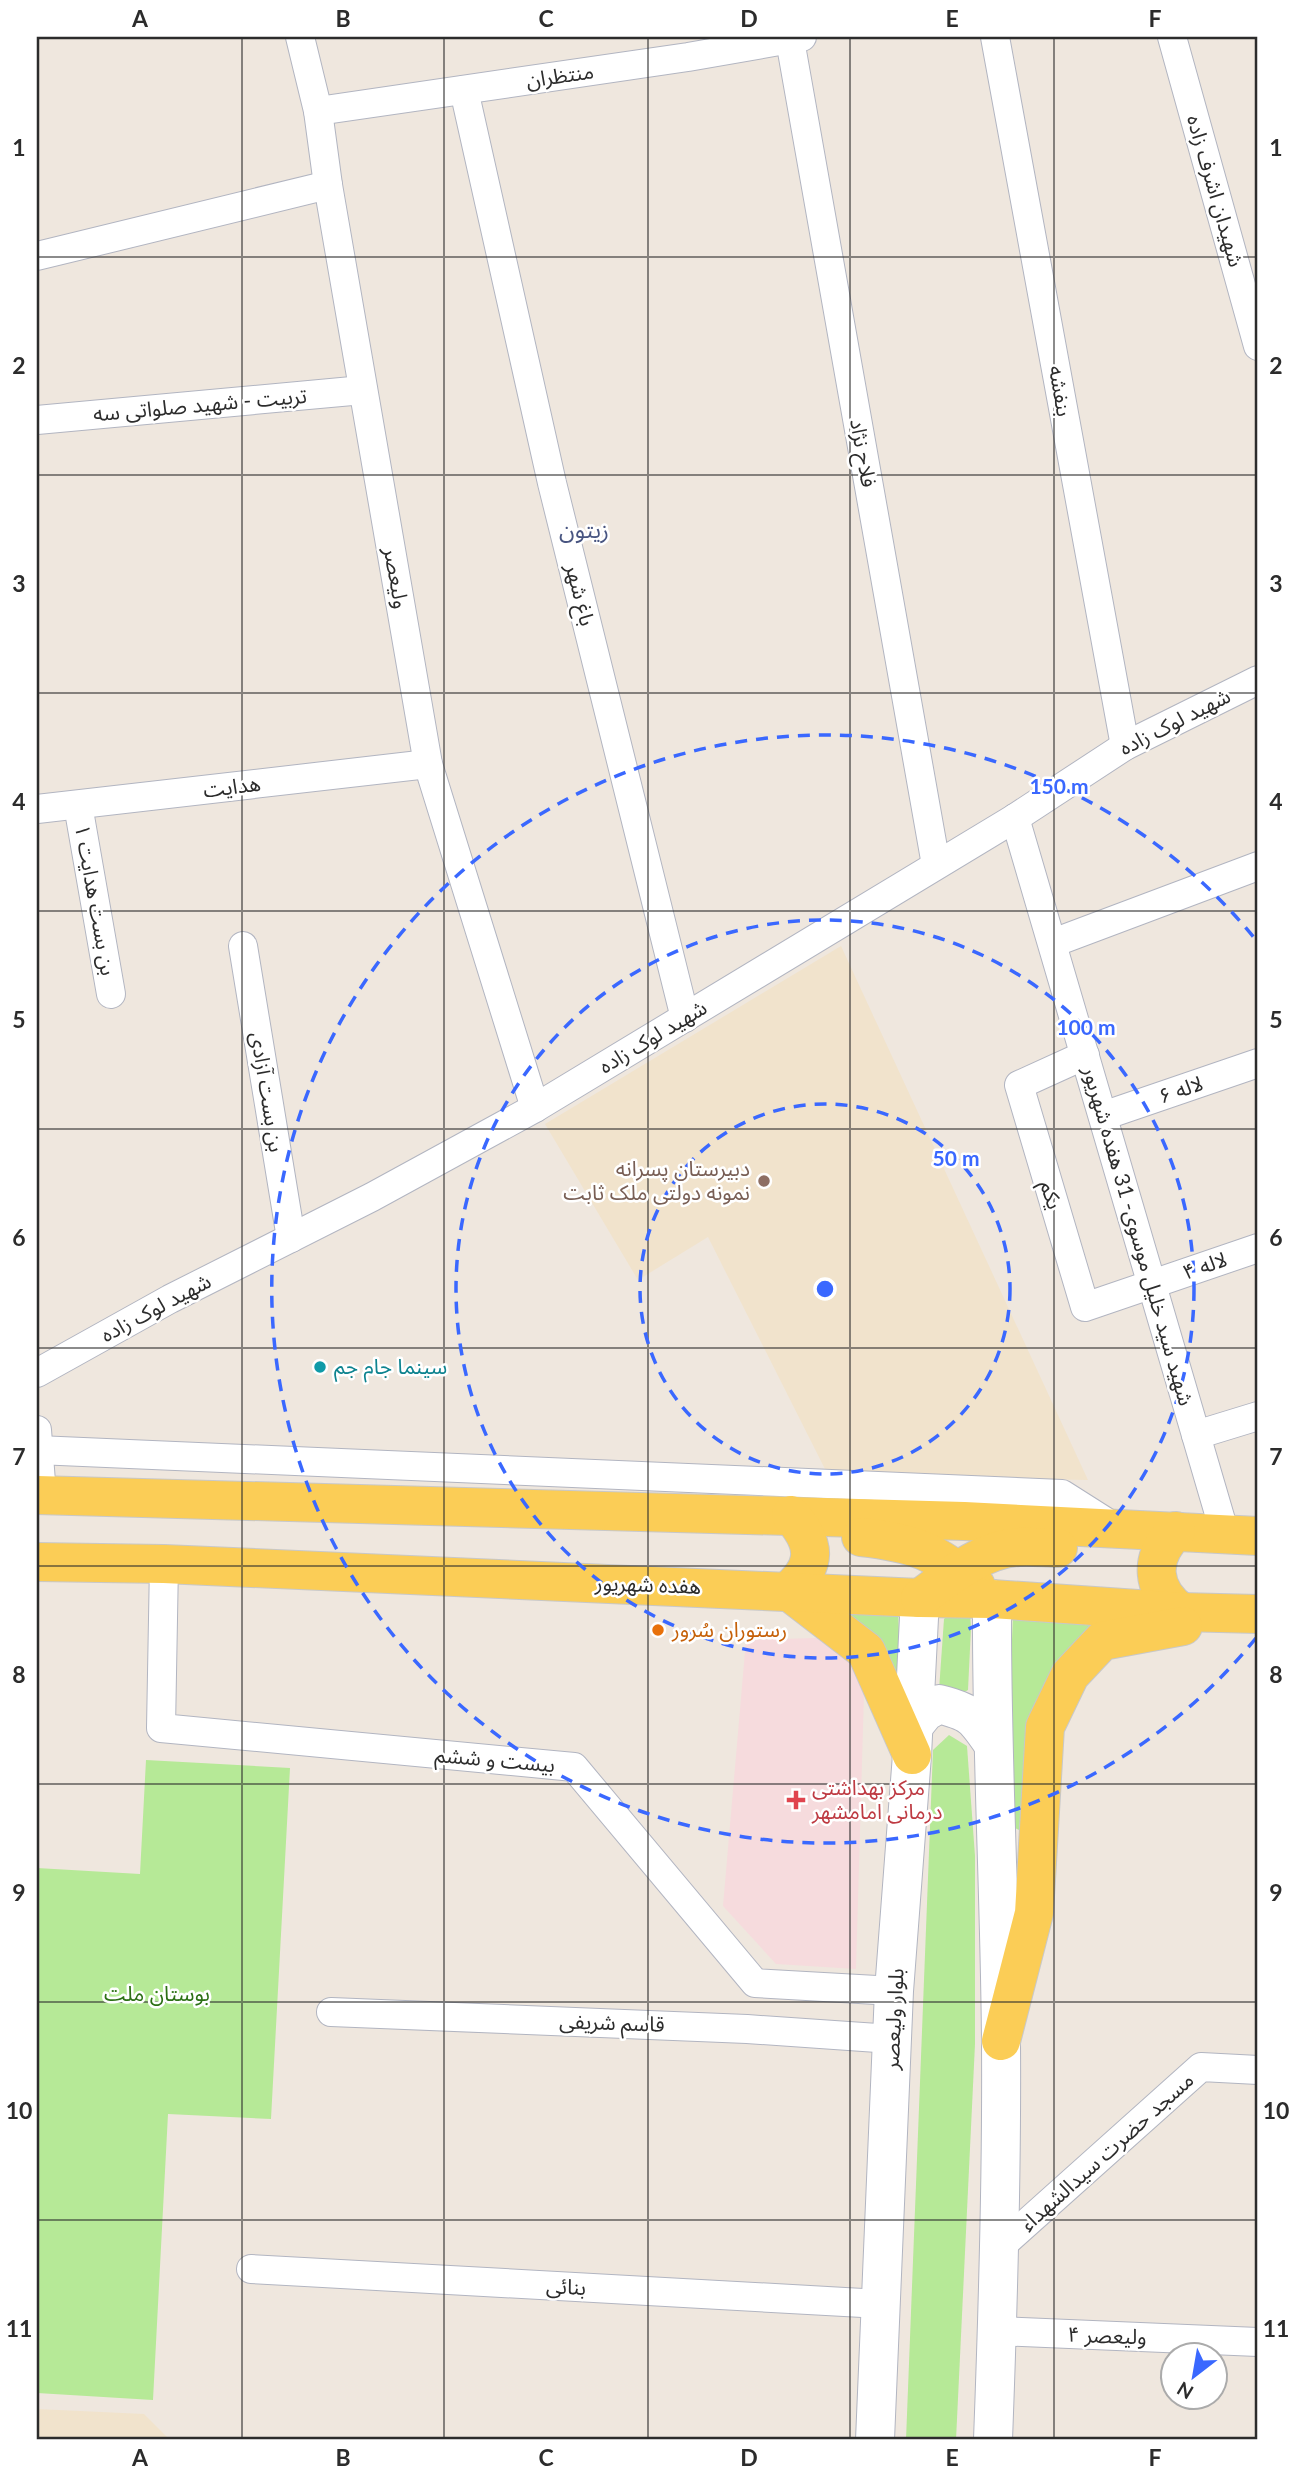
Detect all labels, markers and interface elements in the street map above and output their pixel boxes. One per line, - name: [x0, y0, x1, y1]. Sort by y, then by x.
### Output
- text: A: [131, 4, 149, 32]
- text: B: [335, 4, 351, 32]
- text: C: [538, 4, 554, 32]
- text: D: [740, 4, 758, 32]
- text: E: [945, 4, 959, 32]
- text: F: [1148, 4, 1162, 32]
- street label: منتظران: [524, 57, 595, 93]
- street label: شهیدان اشرف زاده: [1182, 112, 1250, 270]
- text: 1: [12, 133, 26, 161]
- text: 1: [1269, 133, 1283, 161]
- text: 2: [12, 351, 26, 379]
- text: 2: [1269, 351, 1283, 379]
- street label: بنفشه: [1045, 363, 1078, 418]
- street label: تربیت - شهید صلواتی سه: [92, 382, 308, 426]
- street label: فلاح نژاد: [842, 416, 883, 490]
- district label: زیتون: [559, 515, 609, 544]
- street label: ولیعصر: [379, 544, 415, 611]
- street label: باغ شهر: [558, 560, 601, 629]
- text: 3: [12, 569, 26, 597]
- text: 3: [1269, 569, 1283, 597]
- street label: شهید لوک زاده: [1115, 682, 1235, 760]
- street label: هدایت: [202, 770, 262, 802]
- text: 150 m: [1029, 773, 1089, 798]
- text: 4: [12, 787, 26, 815]
- text: 4: [1269, 787, 1283, 815]
- street label: بن بست هدایت ۱: [70, 822, 122, 977]
- street label: شهید لوک زاده: [594, 994, 711, 1079]
- text: 5: [12, 1005, 26, 1033]
- text: 5: [1269, 1005, 1283, 1033]
- text: 100 m: [1056, 1014, 1116, 1039]
- street label: بن بست آزادی: [246, 1030, 290, 1154]
- street label: شهید سید خلیل موسوی- 31 هفده شهریور: [1078, 1062, 1200, 1408]
- street label: لاله ۶: [1155, 1069, 1206, 1108]
- text: 50 m: [932, 1145, 980, 1170]
- place label: دبیرستان پسرانه نمونه دولتی ملک ثابت: [563, 1155, 750, 1205]
- marker: دبیرستان پسرانه نمونه دولتی ملک ثابت: [756, 1173, 772, 1189]
- street label: یکم: [1032, 1177, 1069, 1213]
- text: 6: [12, 1223, 26, 1251]
- text: 6: [1269, 1223, 1283, 1251]
- street label: لاله ۴: [1179, 1245, 1230, 1284]
- street label: شهید لوک زاده: [96, 1267, 215, 1347]
- centre of rings: [813, 1277, 837, 1301]
- place label: سینما جام جم: [334, 1353, 447, 1383]
- marker: سینما جام جم: [312, 1359, 328, 1375]
- text: 7: [12, 1442, 26, 1470]
- text: 7: [1269, 1442, 1283, 1470]
- street label: هفده شهریور: [594, 1569, 702, 1599]
- place label: رستوران سُرور: [671, 1616, 787, 1642]
- marker: رستوران سُرور: [650, 1622, 666, 1638]
- text: 8: [12, 1660, 26, 1688]
- text: 8: [1269, 1660, 1283, 1688]
- street label: بیست و ششم: [434, 1741, 556, 1780]
- place label: مرکز بهداشتی درمانی امامشهر: [811, 1774, 942, 1824]
- marker: مرکز بهداشتی درمانی امامشهر: [786, 1790, 806, 1810]
- text: 9: [12, 1878, 26, 1906]
- text: 9: [1269, 1878, 1283, 1906]
- street label: بلوار ولیعصر: [877, 1967, 909, 2071]
- park label: بوستان ملت: [104, 1980, 210, 2006]
- street label: قاسم شریفی: [559, 2007, 665, 2040]
- street label: مسجد حضرت سیدالشهداء: [1014, 2066, 1199, 2236]
- text: 10: [6, 2096, 32, 2124]
- text: 10: [1263, 2096, 1289, 2124]
- street label: بنائی: [545, 2272, 587, 2300]
- text: 11: [6, 2314, 32, 2342]
- text: 11: [1263, 2314, 1289, 2342]
- street label: ولیعصر ۴: [1067, 2321, 1147, 2349]
- north arrow: [1158, 2340, 1228, 2410]
- text: N: [1173, 2377, 1197, 2405]
- text: A: [131, 2443, 149, 2471]
- text: B: [335, 2443, 351, 2471]
- text: C: [538, 2443, 554, 2471]
- text: D: [740, 2443, 758, 2471]
- text: E: [945, 2443, 959, 2471]
- text: F: [1148, 2443, 1162, 2471]

